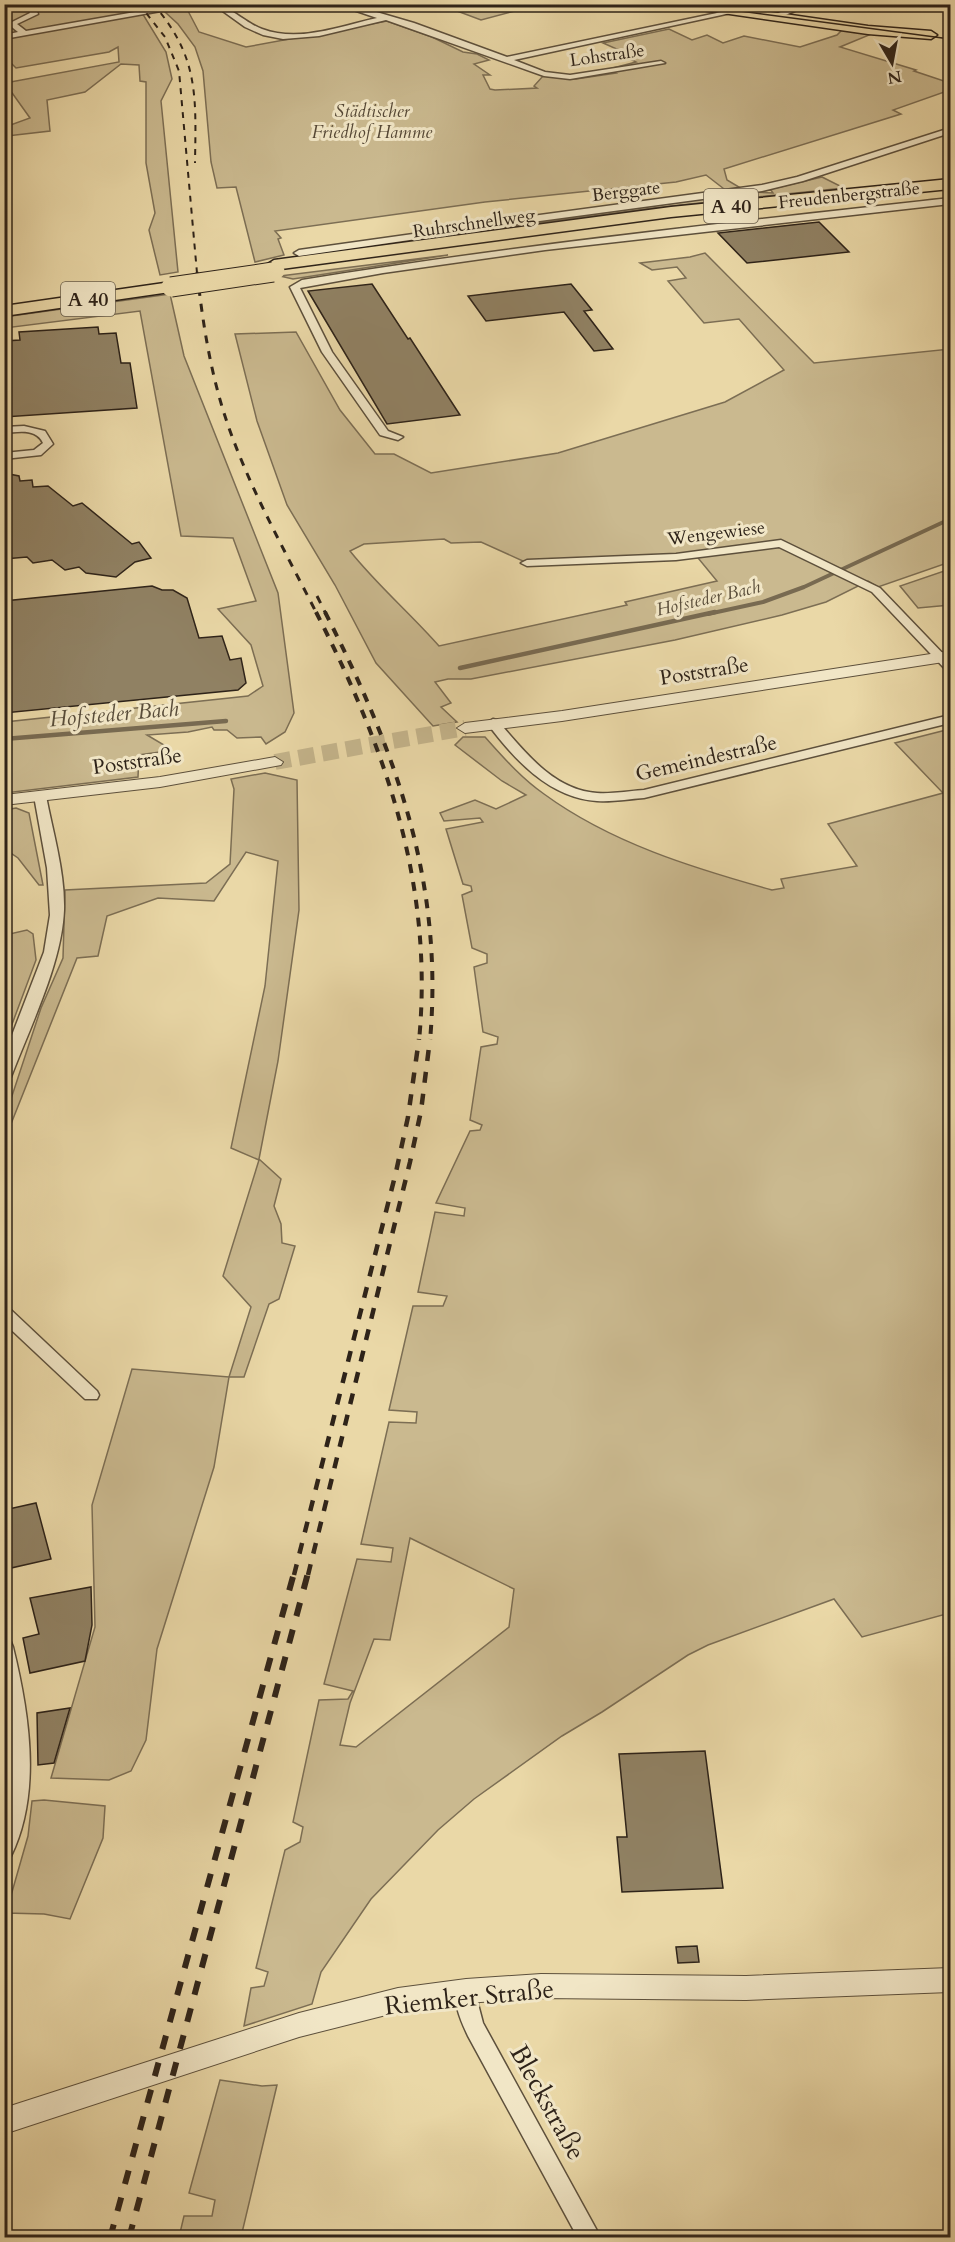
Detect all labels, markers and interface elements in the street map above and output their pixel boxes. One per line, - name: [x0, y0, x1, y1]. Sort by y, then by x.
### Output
- north arrow: [862, 33, 922, 93]
- street label: Lohstraße: [568, 38, 646, 73]
- text: N: [886, 65, 903, 89]
- park label: Städtischer Friedhof Hamme: [312, 99, 433, 145]
- street label: Berggate: [590, 175, 662, 208]
- street label: Freudenbergstraße: [777, 176, 921, 215]
- road number: A 40: [704, 189, 758, 223]
- street label: Ruhrschnellweg: [411, 202, 538, 244]
- road number: A 40: [61, 282, 115, 316]
- street label: Wengewiese: [665, 515, 766, 552]
- water label: Hofsteder Bach: [654, 574, 763, 623]
- street label: Poststraße: [657, 650, 751, 693]
- water label: Hofsteder Bach: [48, 693, 180, 735]
- street label: Gemeindestraße: [632, 728, 780, 789]
- street label: Poststraße: [91, 741, 184, 782]
- street label: Riemker Straße: [382, 1971, 556, 2024]
- street label: Bleckstraße: [502, 2038, 594, 2166]

